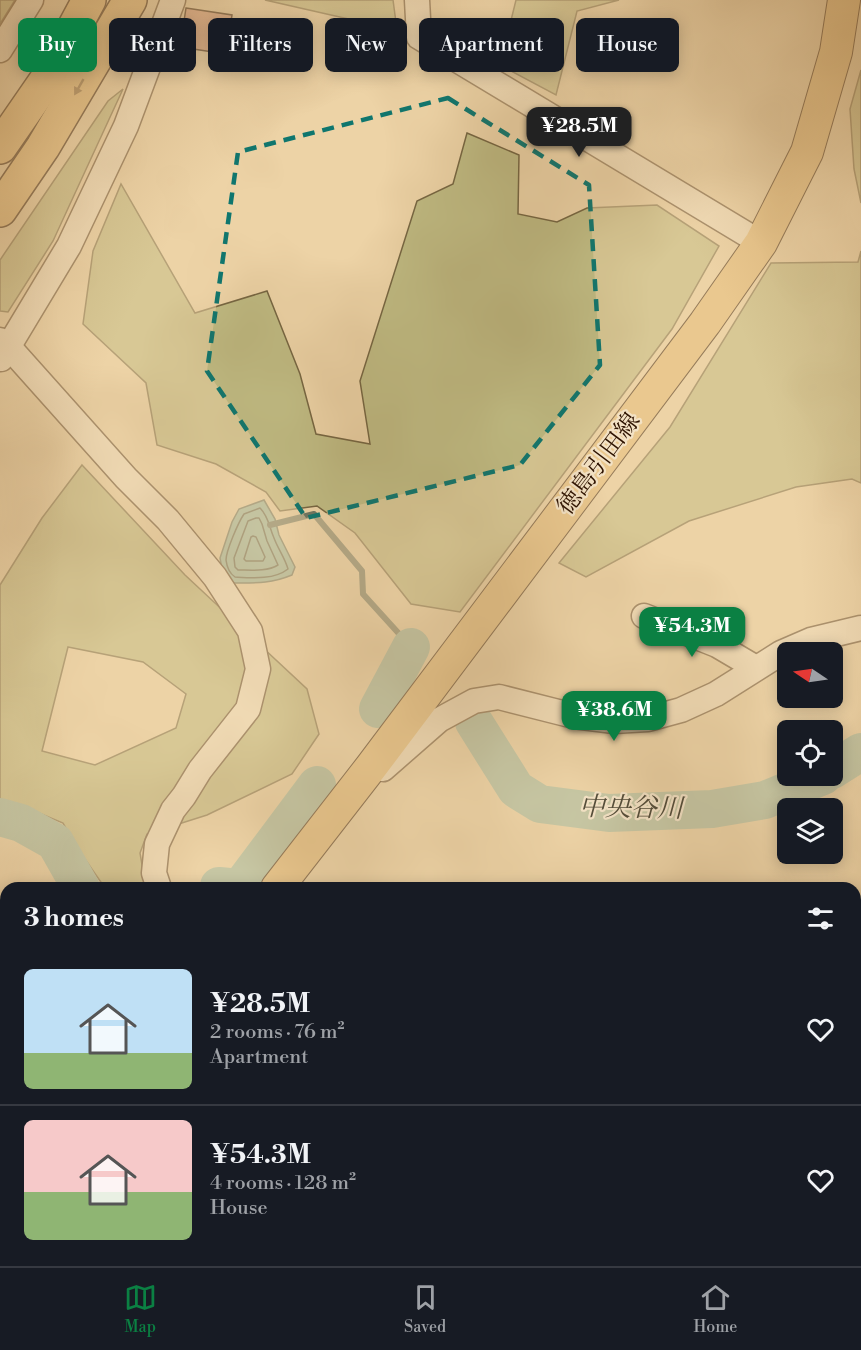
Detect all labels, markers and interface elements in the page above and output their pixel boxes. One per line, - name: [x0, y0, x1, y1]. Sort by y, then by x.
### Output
- chip: Buy: [18, 18, 97, 72]
- chip: Rent: [109, 18, 196, 72]
- chip: Filters: [208, 18, 313, 72]
- chip: New: [325, 18, 407, 72]
- chip: Apartment: [419, 18, 564, 72]
- chip: House: [576, 18, 679, 72]
- one-way arrow: [74, 79, 84, 96]
- pin: ¥28.5M: [530, 107, 628, 158]
- text: ¥28.5M: [541, 114, 617, 139]
- street label: 徳島引田線: [551, 407, 647, 521]
- pin: ¥54.3M: [643, 607, 741, 658]
- text: ¥54.3M: [653, 614, 731, 639]
- north arrow: [777, 642, 843, 708]
- map controls: [777, 642, 843, 864]
- pin: ¥38.6M: [565, 691, 663, 742]
- text: ¥38.6M: [576, 698, 652, 723]
- button: locate: [777, 720, 843, 786]
- water label: 中央谷川: [579, 791, 686, 825]
- button: layers: [777, 798, 843, 864]
- text: 3 homes: [24, 902, 124, 934]
- icon: filters: [804, 902, 837, 935]
- text: ¥28.5M: [210, 988, 310, 1020]
- icon: home: [72, 993, 144, 1065]
- icon: heart: [804, 1013, 837, 1046]
- text: 2 rooms · 76 m²: [210, 1020, 344, 1045]
- text: Apartment: [210, 1045, 308, 1070]
- text: ¥54.3M: [210, 1139, 311, 1171]
- icon: home: [72, 1144, 144, 1216]
- icon: heart: [804, 1164, 837, 1197]
- text: 4 rooms · 128 m²: [210, 1171, 356, 1196]
- text: House: [210, 1196, 268, 1221]
- tab: Map: [124, 1281, 157, 1337]
- tab: Saved: [404, 1281, 446, 1337]
- tab: Home: [693, 1281, 737, 1337]

